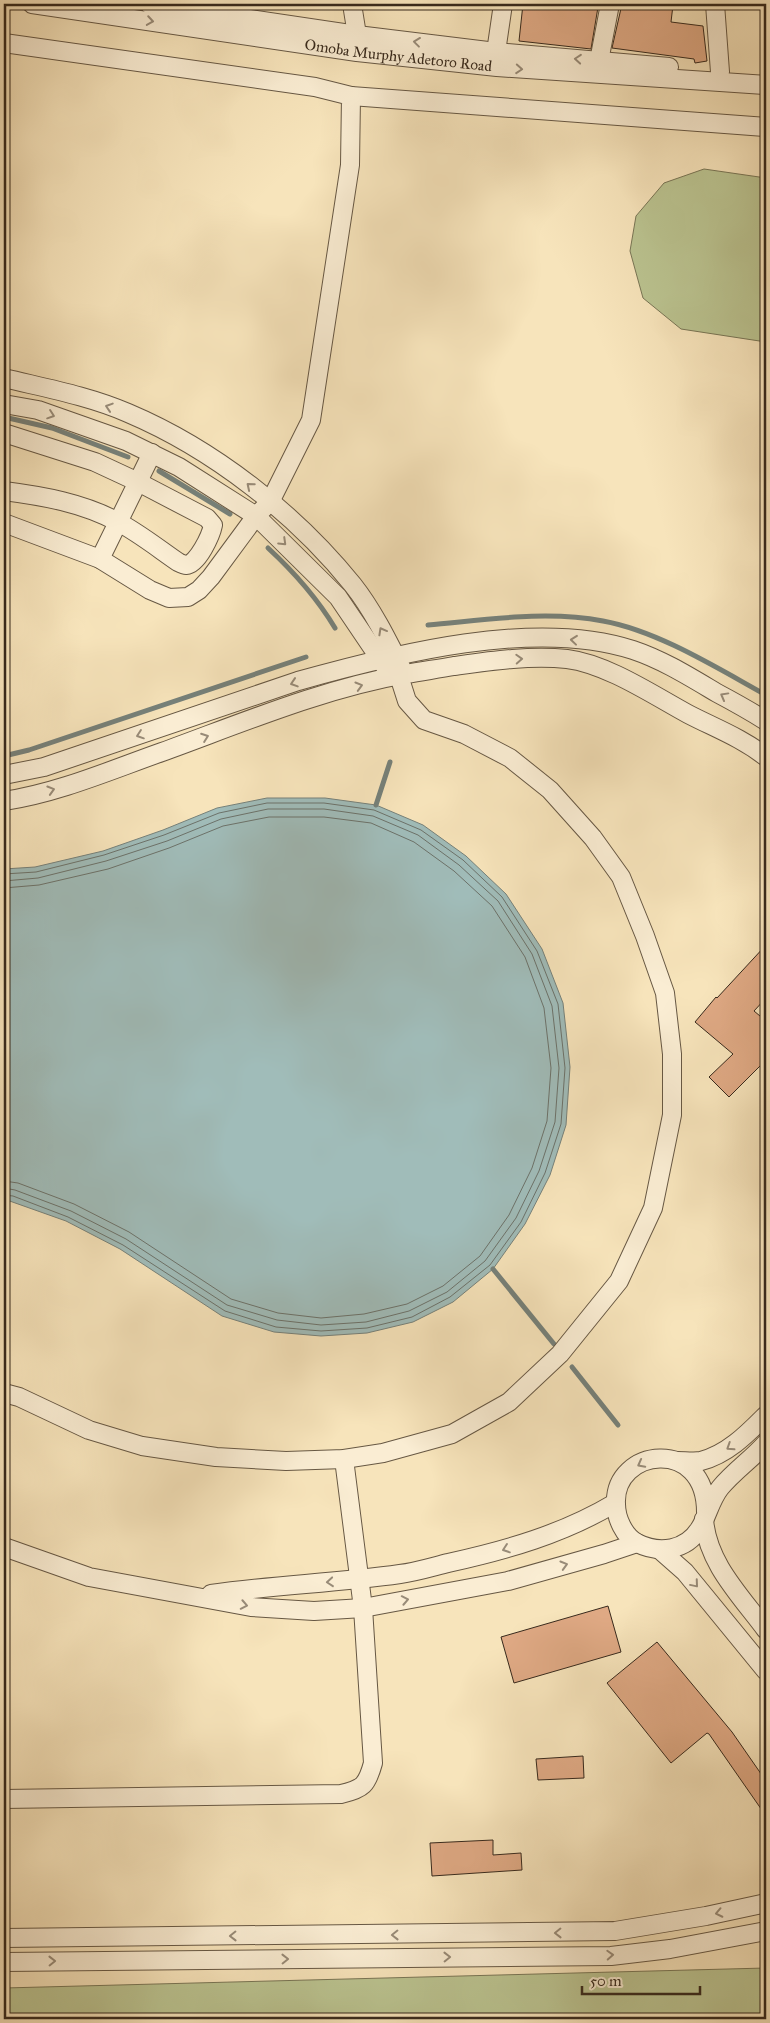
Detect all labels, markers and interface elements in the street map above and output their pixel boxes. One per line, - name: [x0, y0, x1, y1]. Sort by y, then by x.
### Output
- one-way arrow: [145, 16, 154, 26]
- street label: Omoba Murphy Adetoro Road: [303, 35, 493, 75]
- one-way arrow: [412, 37, 420, 48]
- one-way arrow: [574, 54, 582, 65]
- one-way arrow: [515, 63, 523, 74]
- one-way arrow: [105, 402, 114, 412]
- one-way arrow: [46, 409, 55, 419]
- one-way arrow: [247, 483, 256, 491]
- one-way arrow: [278, 536, 287, 545]
- one-way arrow: [378, 627, 388, 636]
- one-way arrow: [570, 635, 578, 646]
- one-way arrow: [515, 654, 523, 665]
- one-way arrow: [290, 677, 299, 687]
- one-way arrow: [354, 681, 362, 691]
- one-way arrow: [721, 693, 730, 703]
- one-way arrow: [137, 729, 145, 739]
- one-way arrow: [200, 733, 208, 743]
- one-way arrow: [47, 786, 55, 796]
- one-way arrow: [726, 1440, 735, 1450]
- one-way arrow: [637, 1458, 646, 1468]
- one-way arrow: [503, 1544, 511, 1554]
- one-way arrow: [559, 1560, 567, 1570]
- one-way arrow: [325, 1576, 333, 1587]
- one-way arrow: [690, 1578, 698, 1587]
- one-way arrow: [401, 1596, 410, 1606]
- one-way arrow: [239, 1600, 248, 1610]
- one-way arrow: [714, 1908, 723, 1918]
- one-way arrow: [553, 1927, 561, 1938]
- one-way arrow: [391, 1930, 398, 1940]
- one-way arrow: [228, 1931, 236, 1941]
- one-way arrow: [606, 1950, 614, 1961]
- one-way arrow: [444, 1952, 452, 1962]
- one-way arrow: [282, 1954, 289, 1964]
- one-way arrow: [49, 1956, 57, 1966]
- scale bar: [582, 1963, 700, 1995]
- text: 50 m: [590, 1972, 622, 1990]

